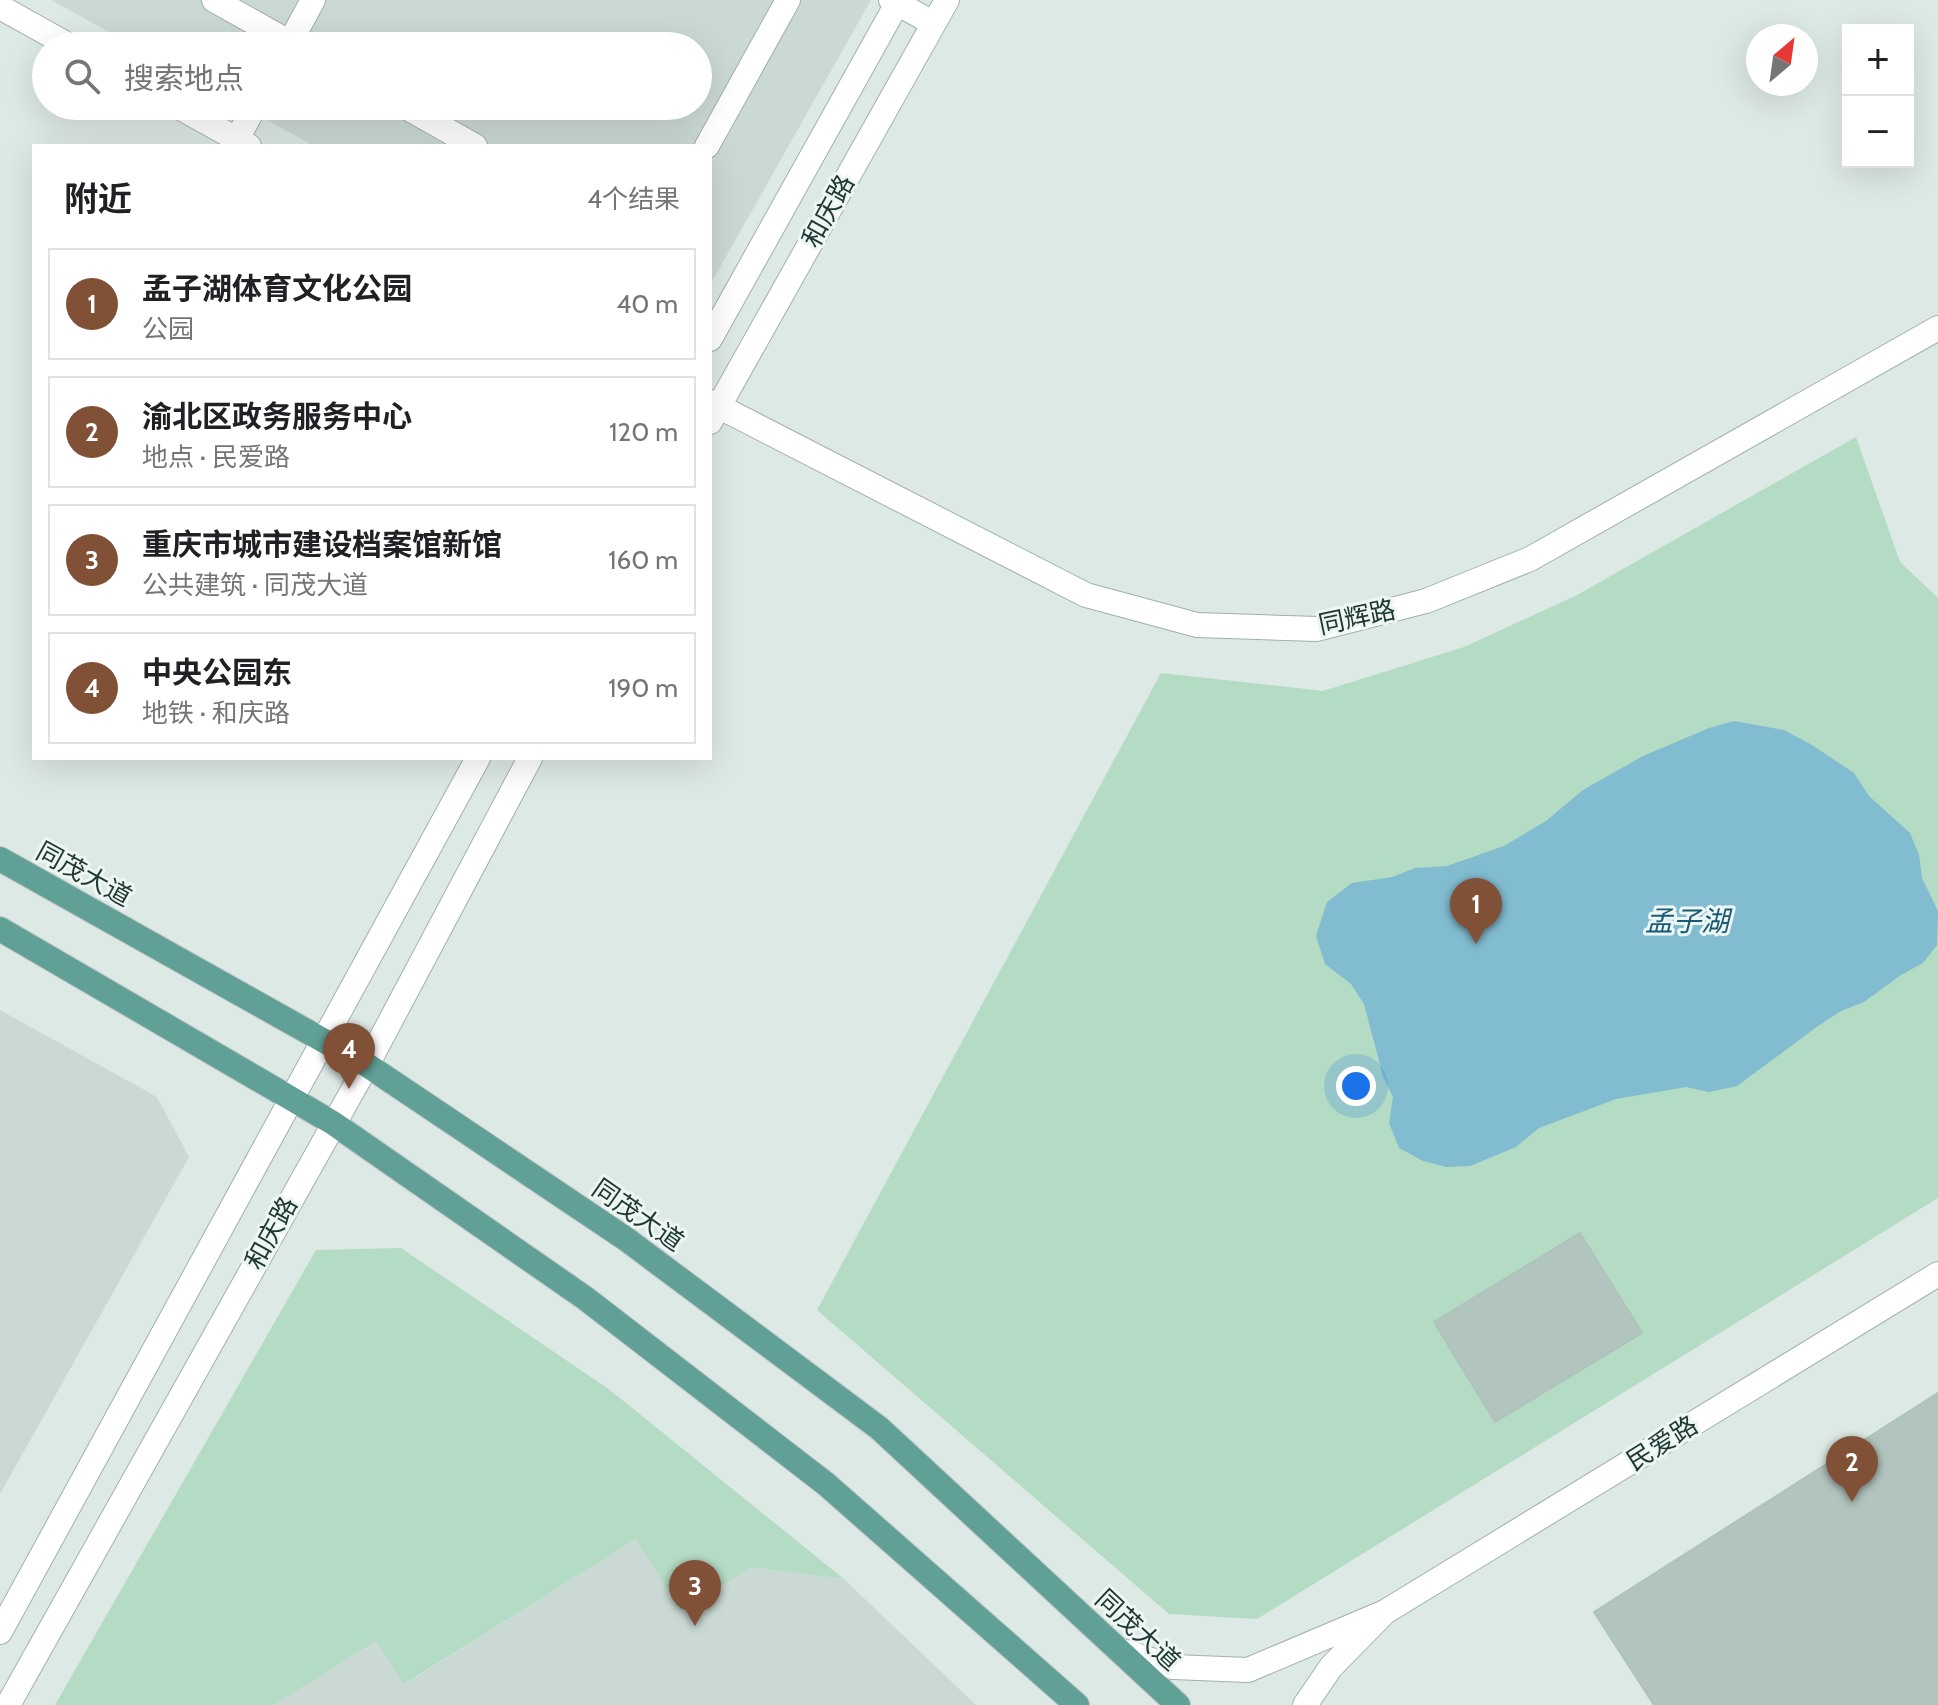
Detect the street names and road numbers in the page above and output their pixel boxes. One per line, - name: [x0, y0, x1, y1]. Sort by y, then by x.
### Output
- street label: 和庆路: [795, 169, 861, 253]
- street label: 同辉路: [1316, 593, 1398, 641]
- street label: 同茂大道: [31, 835, 137, 913]
- street label: 同茂大道: [586, 1172, 690, 1258]
- street label: 和庆路: [238, 1191, 304, 1275]
- street label: 民爱路: [1620, 1409, 1704, 1477]
- street label: 同茂大道: [1089, 1583, 1187, 1677]

